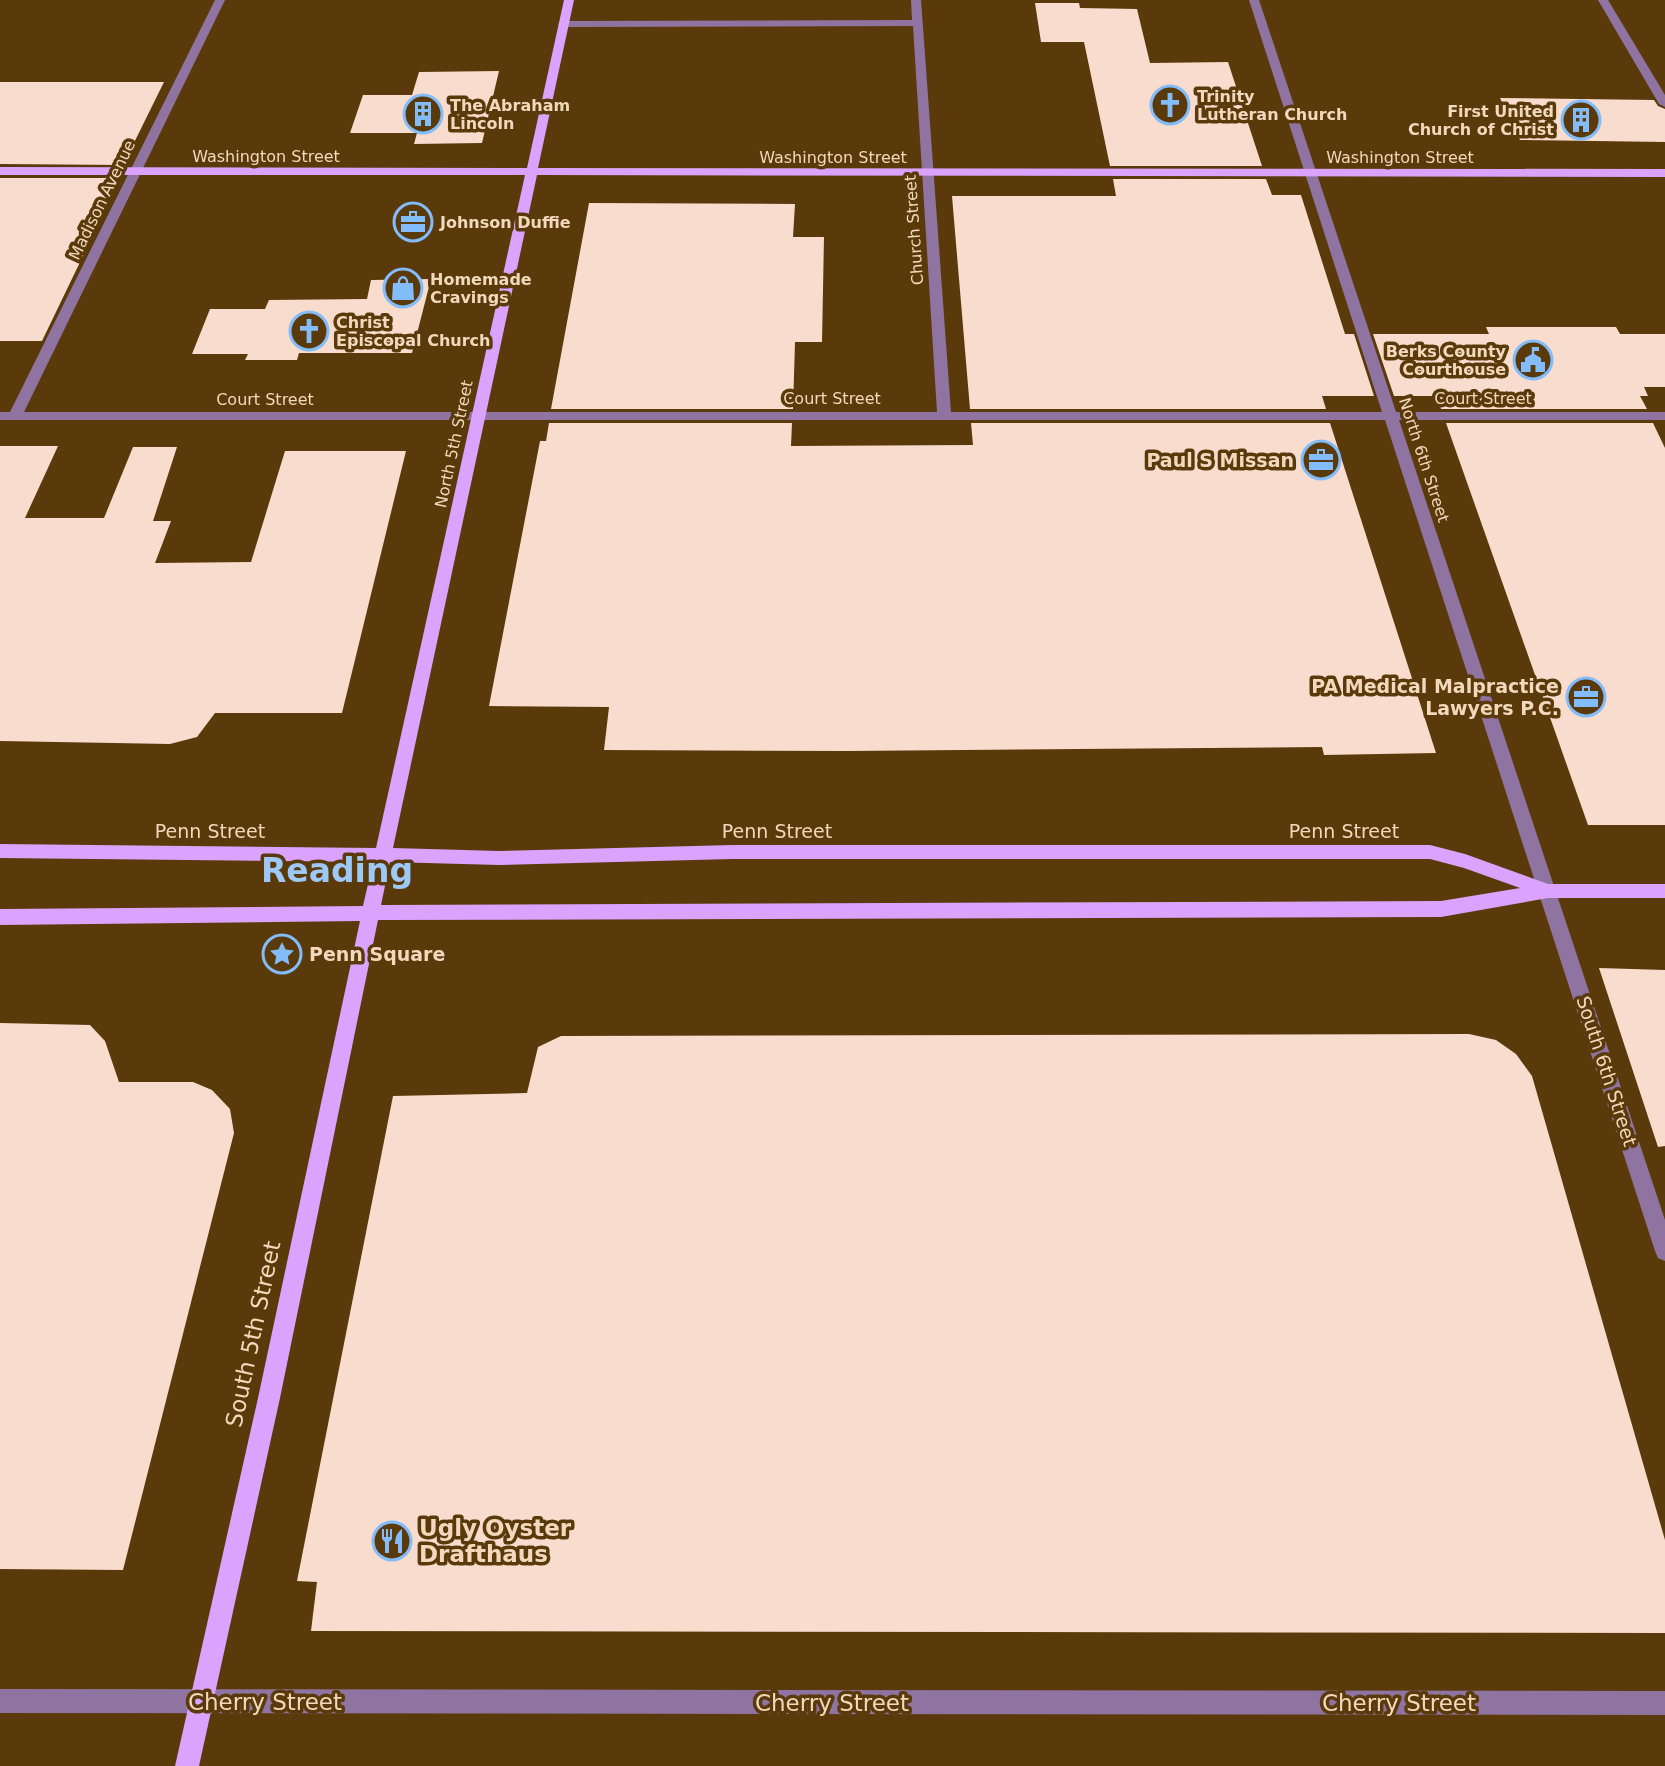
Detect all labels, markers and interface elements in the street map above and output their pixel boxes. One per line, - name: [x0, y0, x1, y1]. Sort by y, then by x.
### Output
- church icon: Trinity Lutheran Church: [1149, 84, 1191, 126]
- place label: Trinity Lutheran Church: [1197, 87, 1347, 124]
- building icon: The Abraham Lincoln: [402, 93, 444, 135]
- place label: The Abraham Lincoln: [450, 96, 570, 133]
- building icon: First United Church of Christ: [1560, 99, 1602, 141]
- place label: First United Church of Christ: [1408, 102, 1554, 139]
- street label: Madison Avenue: [65, 137, 139, 263]
- street label: Washington Street: [192, 147, 340, 166]
- street label: Washington Street: [759, 148, 907, 167]
- street label: Washington Street: [1326, 148, 1474, 167]
- street label: Church Street: [901, 174, 927, 286]
- office icon: Johnson Duffie: [392, 201, 434, 243]
- place label: Johnson Duffie: [439, 213, 571, 232]
- shop icon: Homemade Cravings: [382, 267, 424, 309]
- place label: Homemade Cravings: [430, 270, 532, 307]
- church icon: Christ Episcopal Church: [288, 310, 330, 352]
- place label: Christ Episcopal Church: [336, 313, 490, 350]
- public building icon: Berks County Courthouse: [1512, 339, 1554, 381]
- place label: Berks County Courthouse: [1386, 342, 1507, 379]
- street label: North 5th Street: [431, 378, 477, 510]
- street label: Court Street: [783, 389, 881, 408]
- street label: Court Street: [1434, 389, 1532, 408]
- street label: Court Street: [216, 390, 314, 409]
- street label: North 6th Street: [1395, 395, 1453, 525]
- office icon: Paul S Missan: [1300, 439, 1342, 481]
- place label: Paul S Missan: [1146, 449, 1294, 471]
- place label: PA Medical Malpractice Lawyers P.C.: [1311, 675, 1559, 719]
- office icon: PA Medical Malpractice Lawyers P.C.: [1565, 676, 1607, 718]
- street label: Penn Street: [155, 820, 265, 842]
- street label: Penn Street: [722, 820, 832, 842]
- street label: Penn Street: [1289, 820, 1399, 842]
- district label: Reading: [261, 851, 413, 890]
- place icon: Penn Square: [261, 933, 303, 975]
- place label: Penn Square: [309, 943, 445, 965]
- street label: South 6th Street: [1572, 993, 1642, 1149]
- street label: South 5th Street: [221, 1239, 285, 1429]
- place label: Ugly Oyster Drafthaus: [419, 1515, 572, 1567]
- restaurant icon: Ugly Oyster Drafthaus: [371, 1520, 413, 1562]
- street label: Cherry Street: [188, 1689, 342, 1715]
- street label: Cherry Street: [755, 1690, 909, 1716]
- street label: Cherry Street: [1322, 1690, 1476, 1716]

